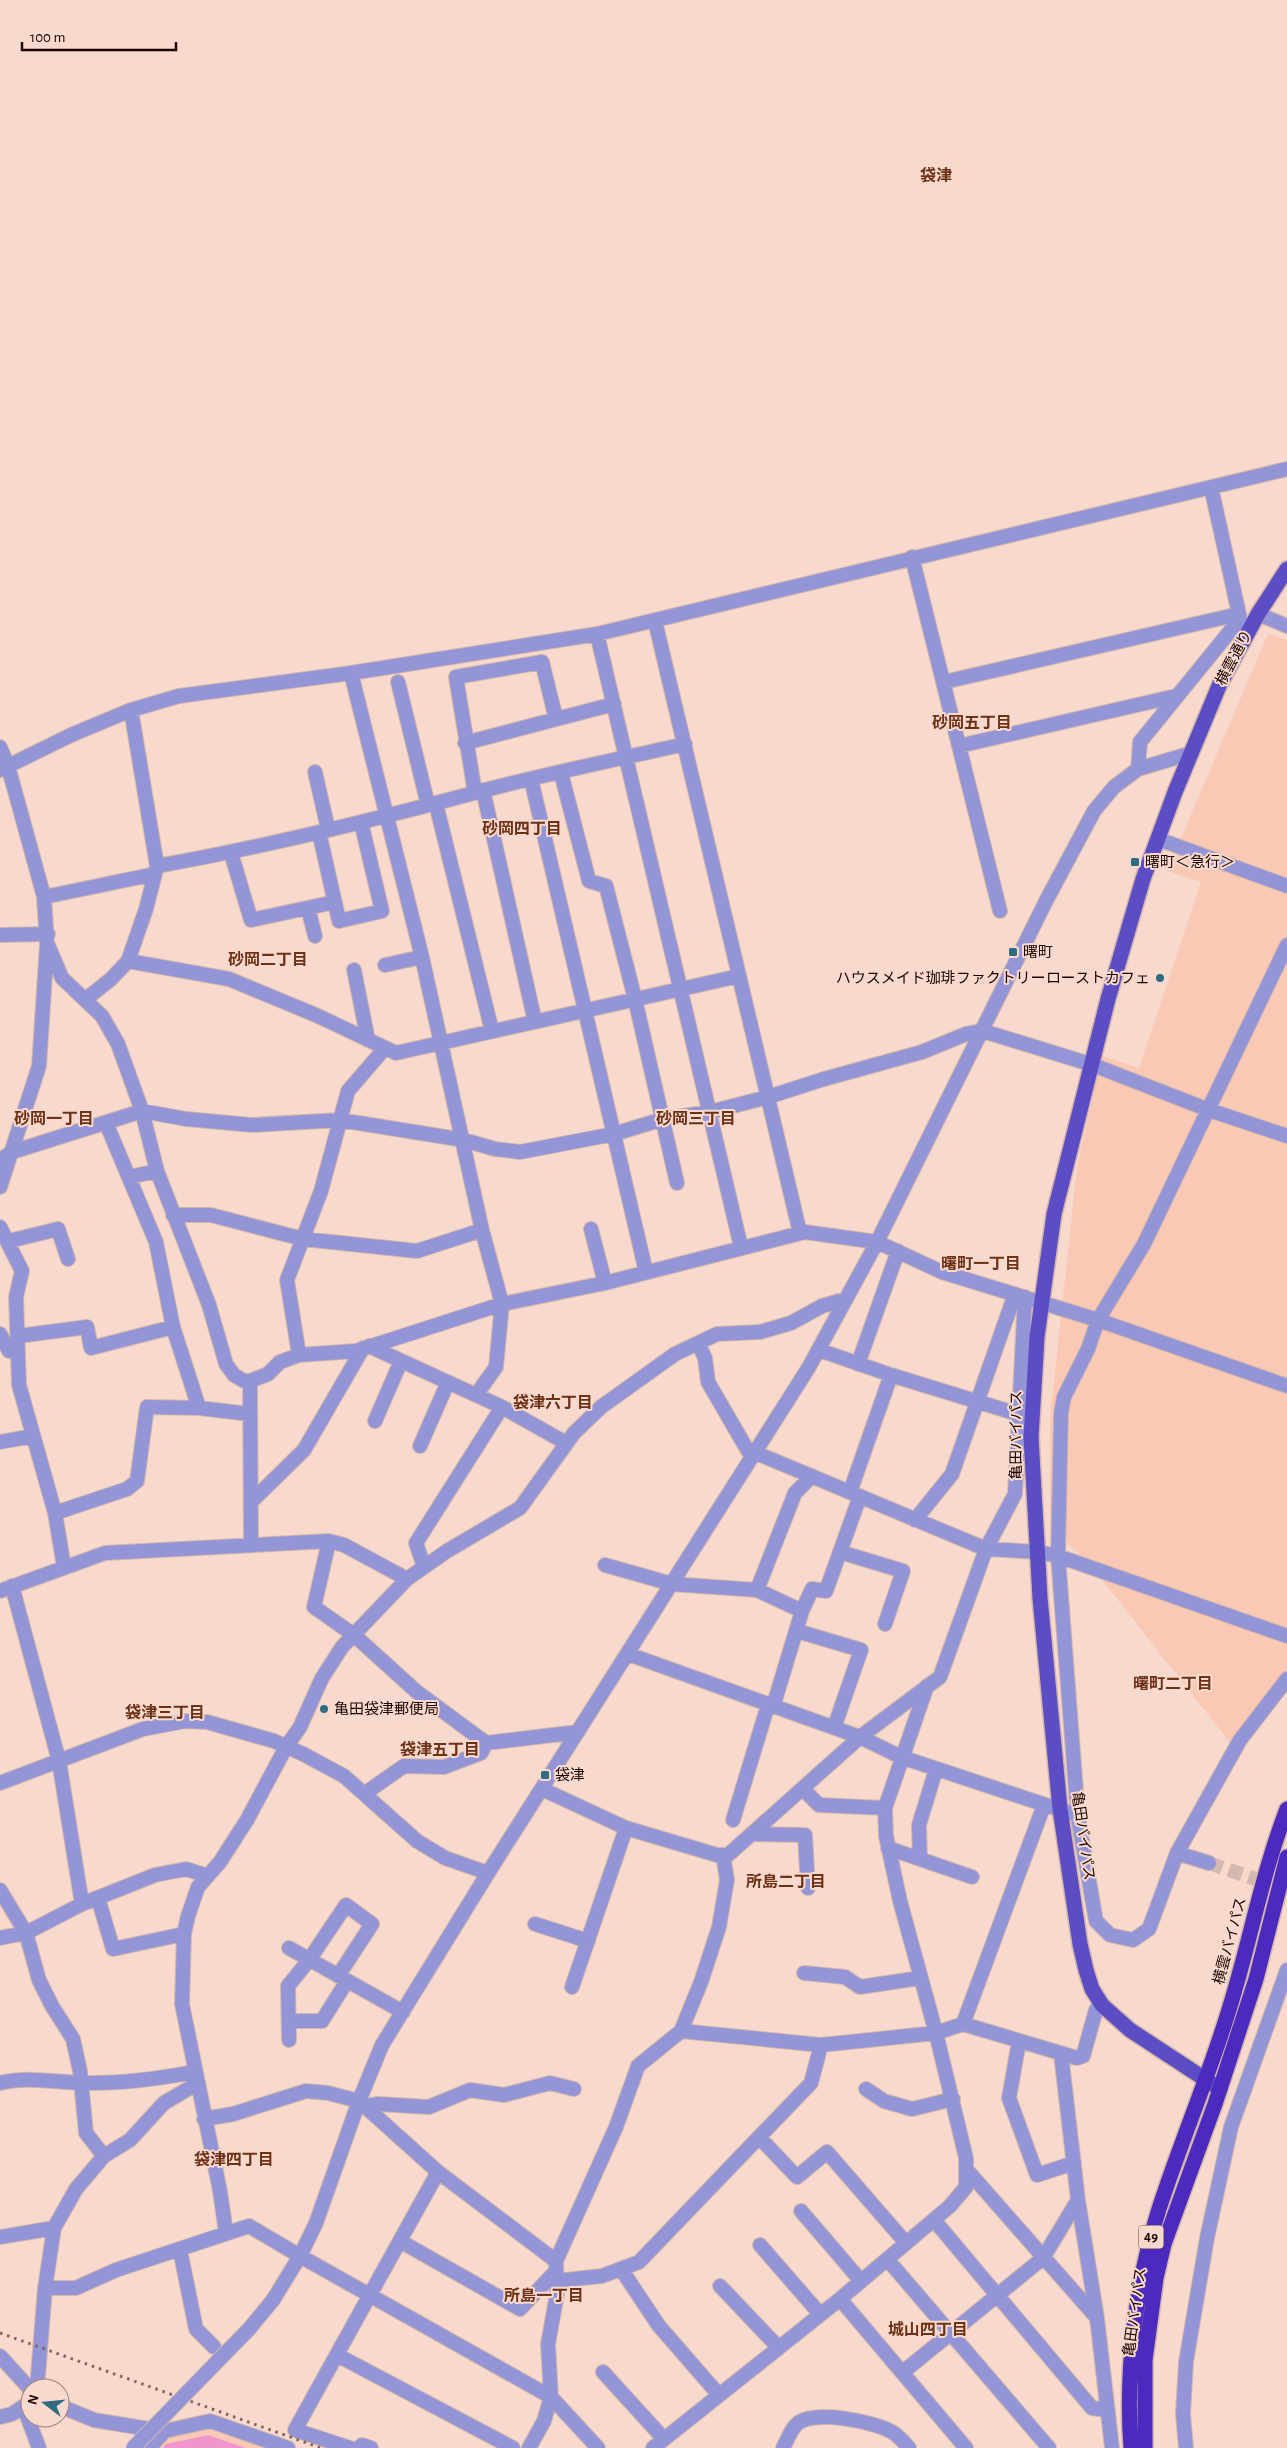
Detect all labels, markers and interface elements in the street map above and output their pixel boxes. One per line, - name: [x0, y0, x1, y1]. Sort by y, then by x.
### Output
- scale bar: [22, 20, 176, 52]
- text: 100 m: [30, 30, 65, 45]
- district label: 袋津: [920, 166, 952, 184]
- street label: 横雲通り: [1212, 628, 1255, 688]
- district label: 砂岡五丁目: [932, 714, 1012, 731]
- district label: 砂岡四丁目: [482, 820, 562, 837]
- place label: 曙町＜急行＞: [1145, 854, 1235, 870]
- marker: 曙町＜急行＞: [1129, 856, 1141, 868]
- place label: 曙町: [1023, 945, 1053, 960]
- marker: 曙町: [1007, 946, 1019, 958]
- district label: 砂岡二丁目: [228, 951, 308, 968]
- place label: ハウスメイド珈琲ファクトリーローストカフェ: [836, 970, 1150, 986]
- marker: ハウスメイド珈琲ファクトリーローストカフェ: [1154, 972, 1166, 984]
- district label: 砂岡一丁目: [14, 1110, 94, 1127]
- district label: 砂岡三丁目: [656, 1110, 736, 1127]
- district label: 曙町一丁目: [941, 1256, 1021, 1272]
- street label: 亀田バイパス: [1008, 1390, 1024, 1480]
- district label: 袋津六丁目: [513, 1393, 593, 1411]
- district label: 曙町二丁目: [1133, 1676, 1213, 1692]
- place label: 亀田袋津郵便局: [334, 1700, 439, 1717]
- district label: 袋津三丁目: [125, 1703, 205, 1721]
- marker: 亀田袋津郵便局: [318, 1703, 330, 1715]
- district label: 袋津五丁目: [400, 1740, 480, 1758]
- place label: 袋津: [555, 1766, 585, 1783]
- marker: 袋津: [539, 1769, 551, 1781]
- street label: 亀田バイパス: [1069, 1790, 1098, 1881]
- district label: 所島二丁目: [746, 1873, 826, 1890]
- street label: 横雲バイパス: [1210, 1895, 1249, 1986]
- district label: 袋津四丁目: [194, 2150, 274, 2168]
- road number: 49: [1138, 2226, 1164, 2248]
- street label: 亀田バイパス: [1120, 2266, 1149, 2357]
- district label: 所島一丁目: [504, 2287, 584, 2304]
- district label: 城山四丁目: [888, 2320, 968, 2338]
- north arrow: [20, 2378, 70, 2428]
- text: N: [25, 2393, 42, 2406]

